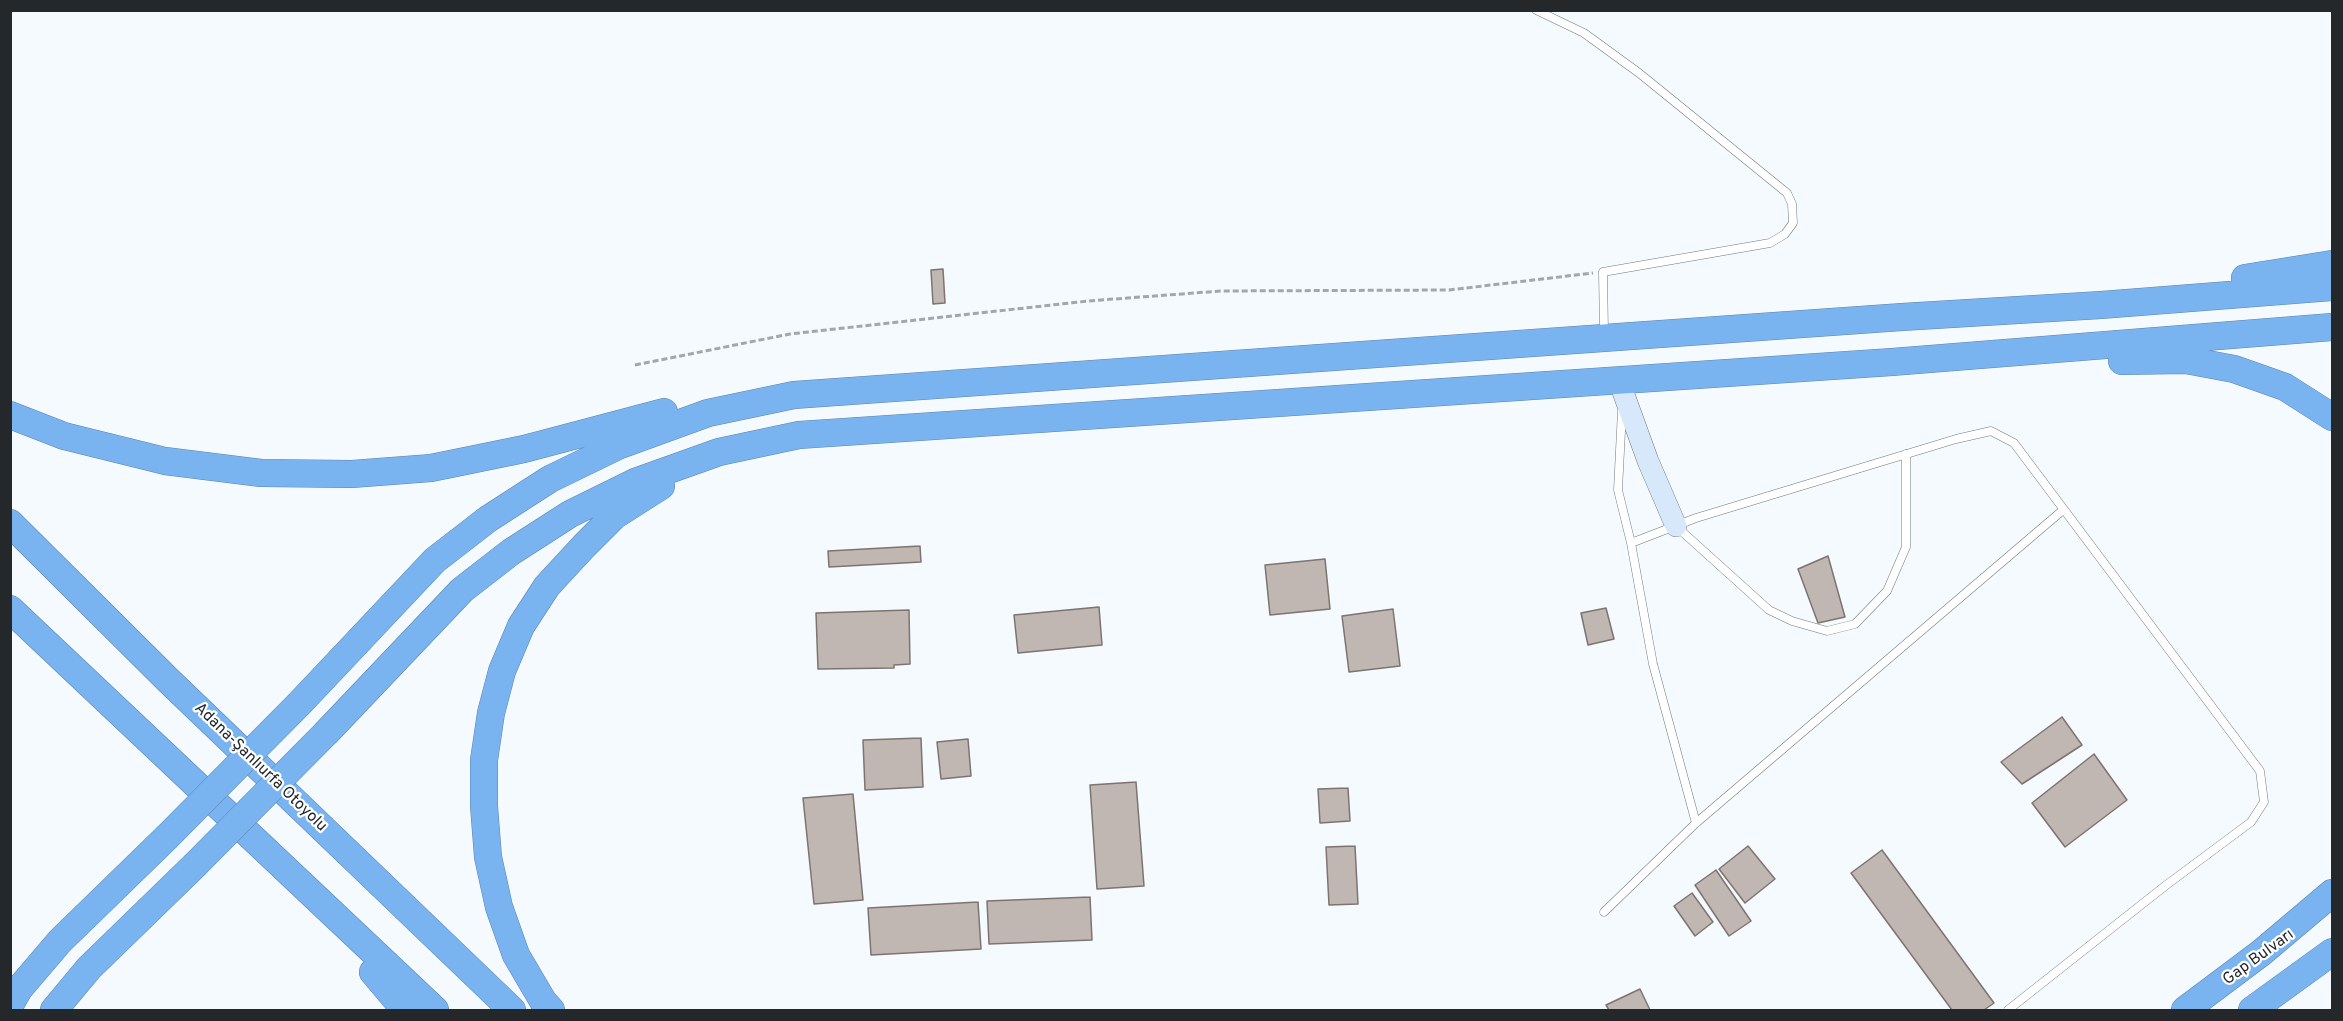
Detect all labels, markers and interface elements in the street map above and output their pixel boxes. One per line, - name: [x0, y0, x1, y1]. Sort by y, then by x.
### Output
- street label: Adana-Şanlıurfa Otoyolu: [190, 700, 330, 836]
- street label: Gap Bulvarı: [2220, 926, 2298, 990]

